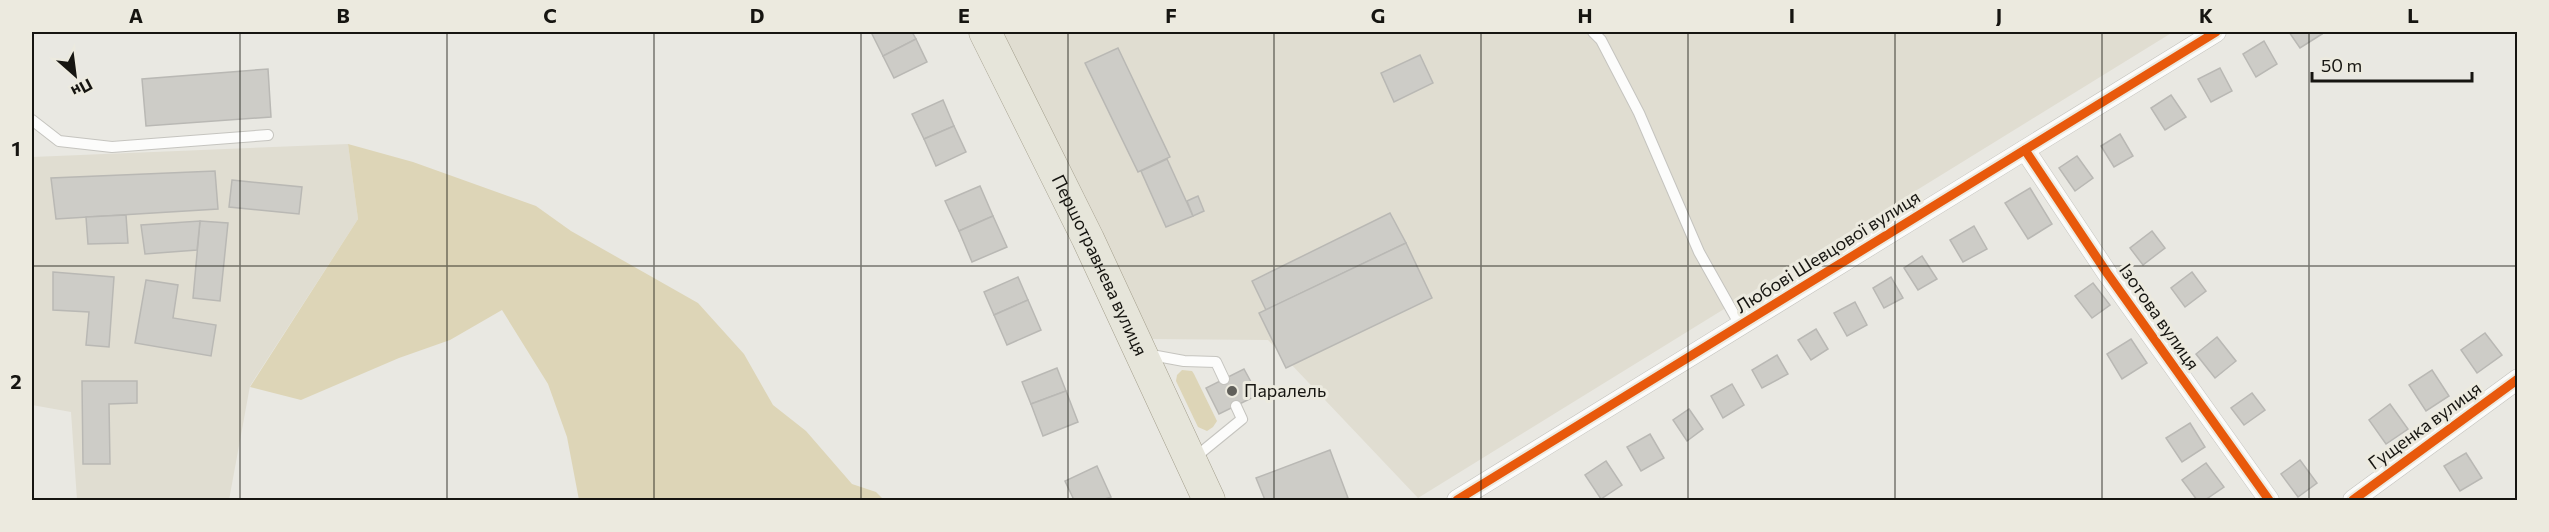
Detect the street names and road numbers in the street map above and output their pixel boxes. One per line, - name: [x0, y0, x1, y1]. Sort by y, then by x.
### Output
- street label: Першотравнева вулиця: [1048, 171, 1153, 359]
- street label: Любові Шевцової вулиця: [1731, 185, 1924, 317]
- street label: Ізотова вулиця: [2115, 259, 2205, 374]
- street label: Гущенка вулиця: [2364, 377, 2485, 474]

